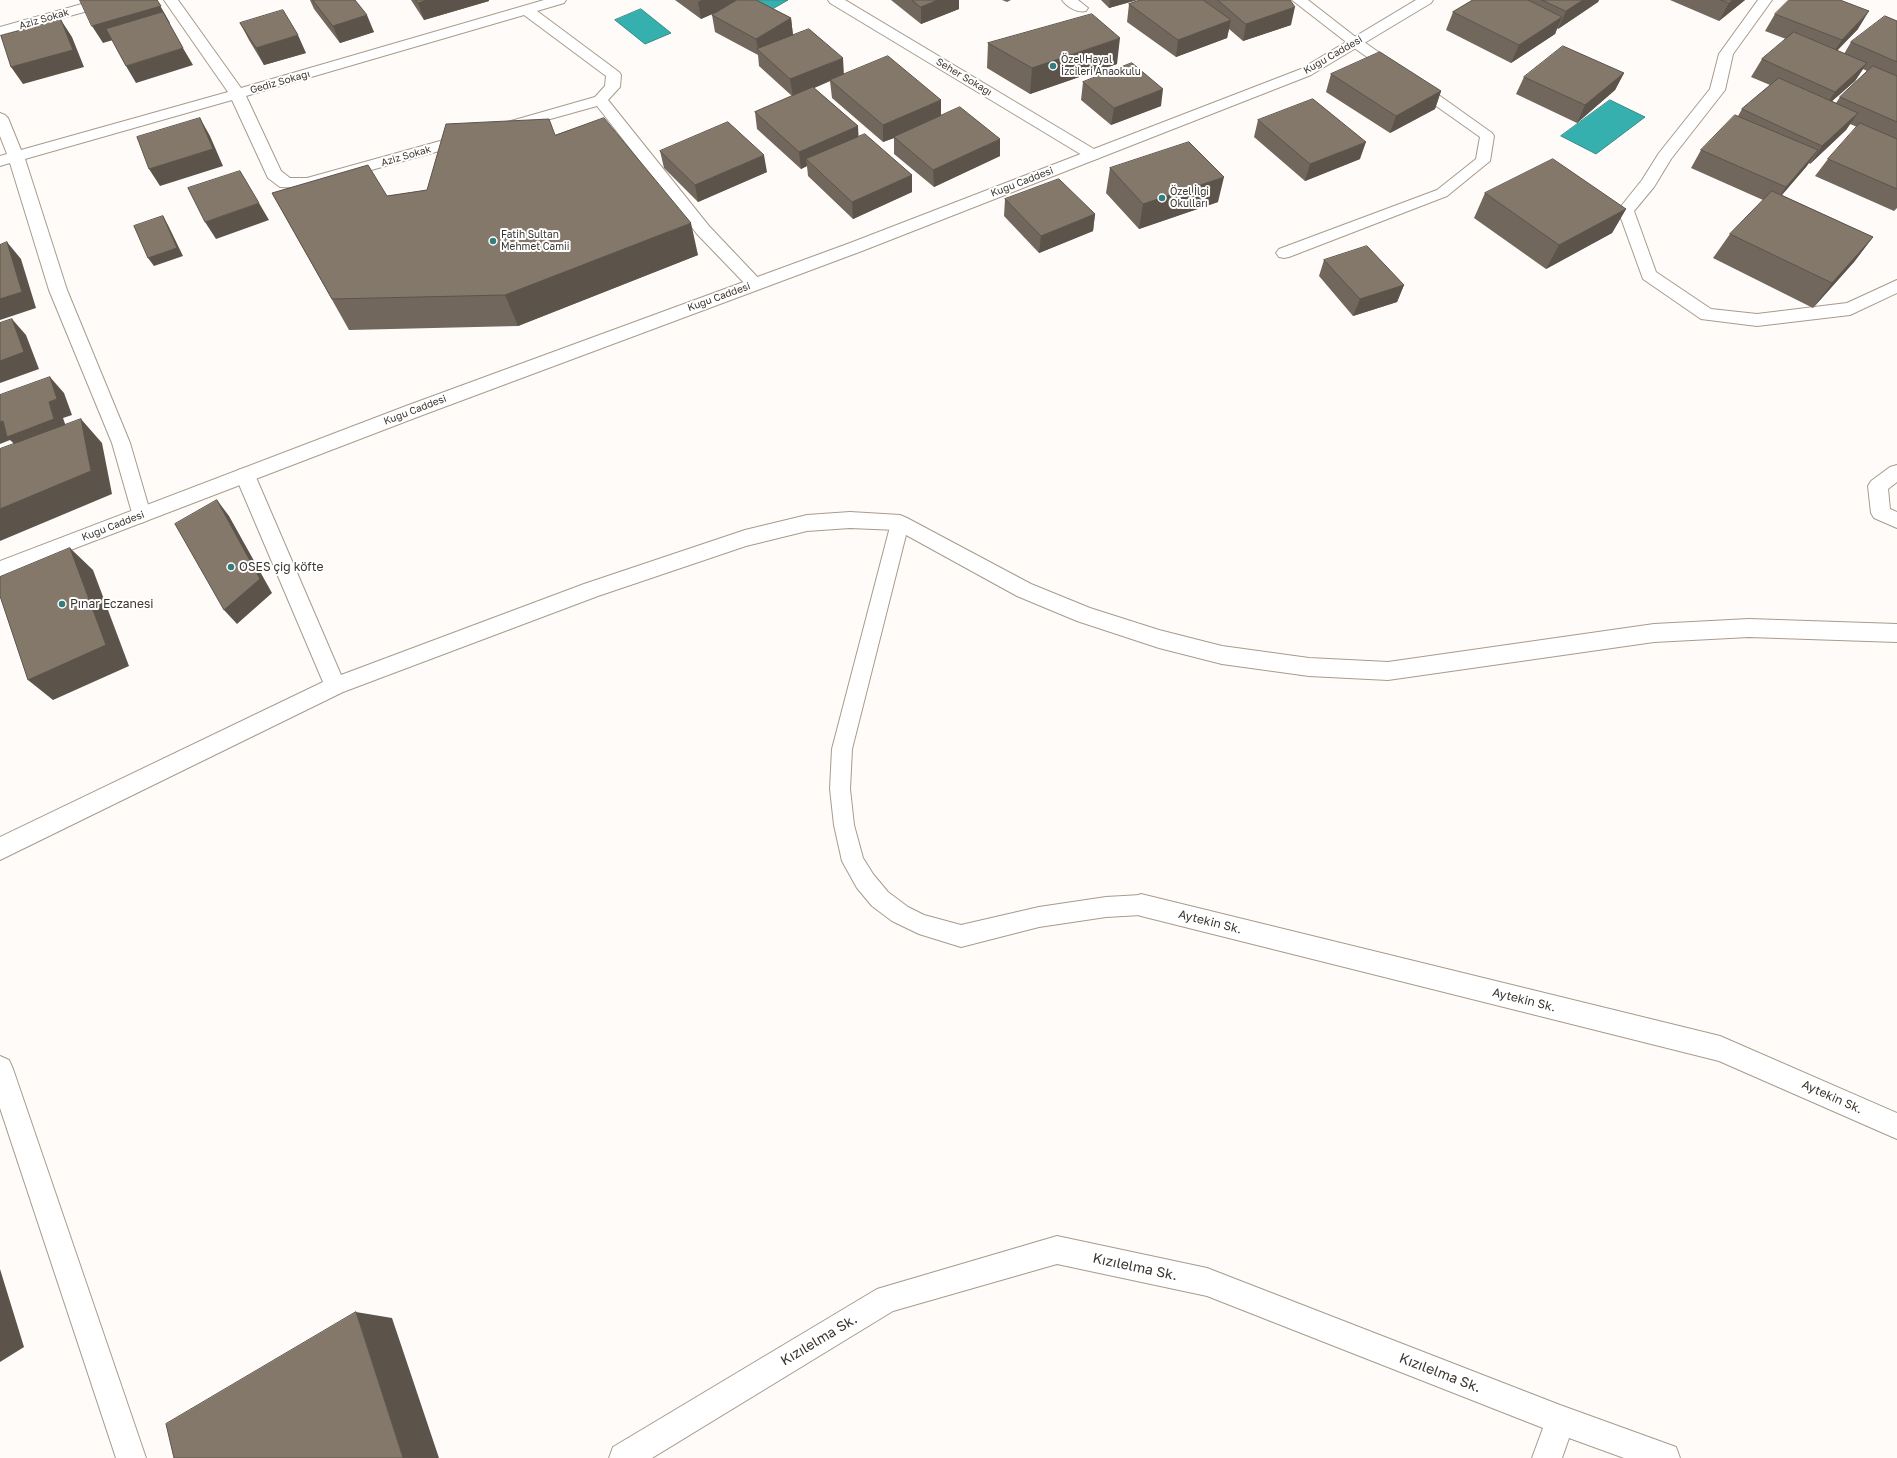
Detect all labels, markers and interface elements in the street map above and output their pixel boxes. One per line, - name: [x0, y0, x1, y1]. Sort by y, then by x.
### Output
- street label: Aziz Sokak: [18, 6, 70, 32]
- street label: Kuğu Caddesi: [1301, 33, 1365, 77]
- place label: Özel Hayal İzcileri Anaokulu: [1061, 54, 1141, 78]
- street label: Seher Sokağı: [934, 56, 994, 98]
- marker: Özel Hayal İzcileri Anaokulu: [1048, 61, 1058, 71]
- street label: Gediz Sokağı: [249, 68, 311, 96]
- street label: Aziz Sokak: [380, 143, 432, 169]
- street label: Kuğu Caddesi: [989, 165, 1055, 199]
- place label: Özel İlgi Okulları: [1170, 186, 1209, 210]
- marker: Özel İlgi Okulları: [1157, 193, 1167, 203]
- place label: Fatih Sultan Mehmet Camii: [501, 229, 569, 252]
- marker: Fatih Sultan Mehmet Camii: [488, 236, 498, 246]
- street label: Kuğu Caddesi: [686, 280, 752, 314]
- street label: Kuğu Caddesi: [382, 393, 448, 427]
- street label: Kuğu Caddesi: [80, 509, 146, 543]
- place label: OSES çiğ köfte: [239, 560, 324, 574]
- marker: OSES çiğ köfte: [226, 562, 236, 572]
- place label: Pınar Eczanesi: [70, 597, 153, 611]
- marker: Pınar Eczanesi: [57, 599, 67, 609]
- street label: Aytekin Sk.: [1177, 907, 1243, 937]
- street label: Aytekin Sk.: [1491, 985, 1557, 1015]
- street label: Aytekin Sk.: [1800, 1077, 1864, 1117]
- street label: Kızılelma Sk.: [1091, 1250, 1179, 1284]
- street label: Kızılelma Sk.: [778, 1311, 860, 1369]
- street label: Kızılelma Sk.: [1397, 1350, 1483, 1396]

